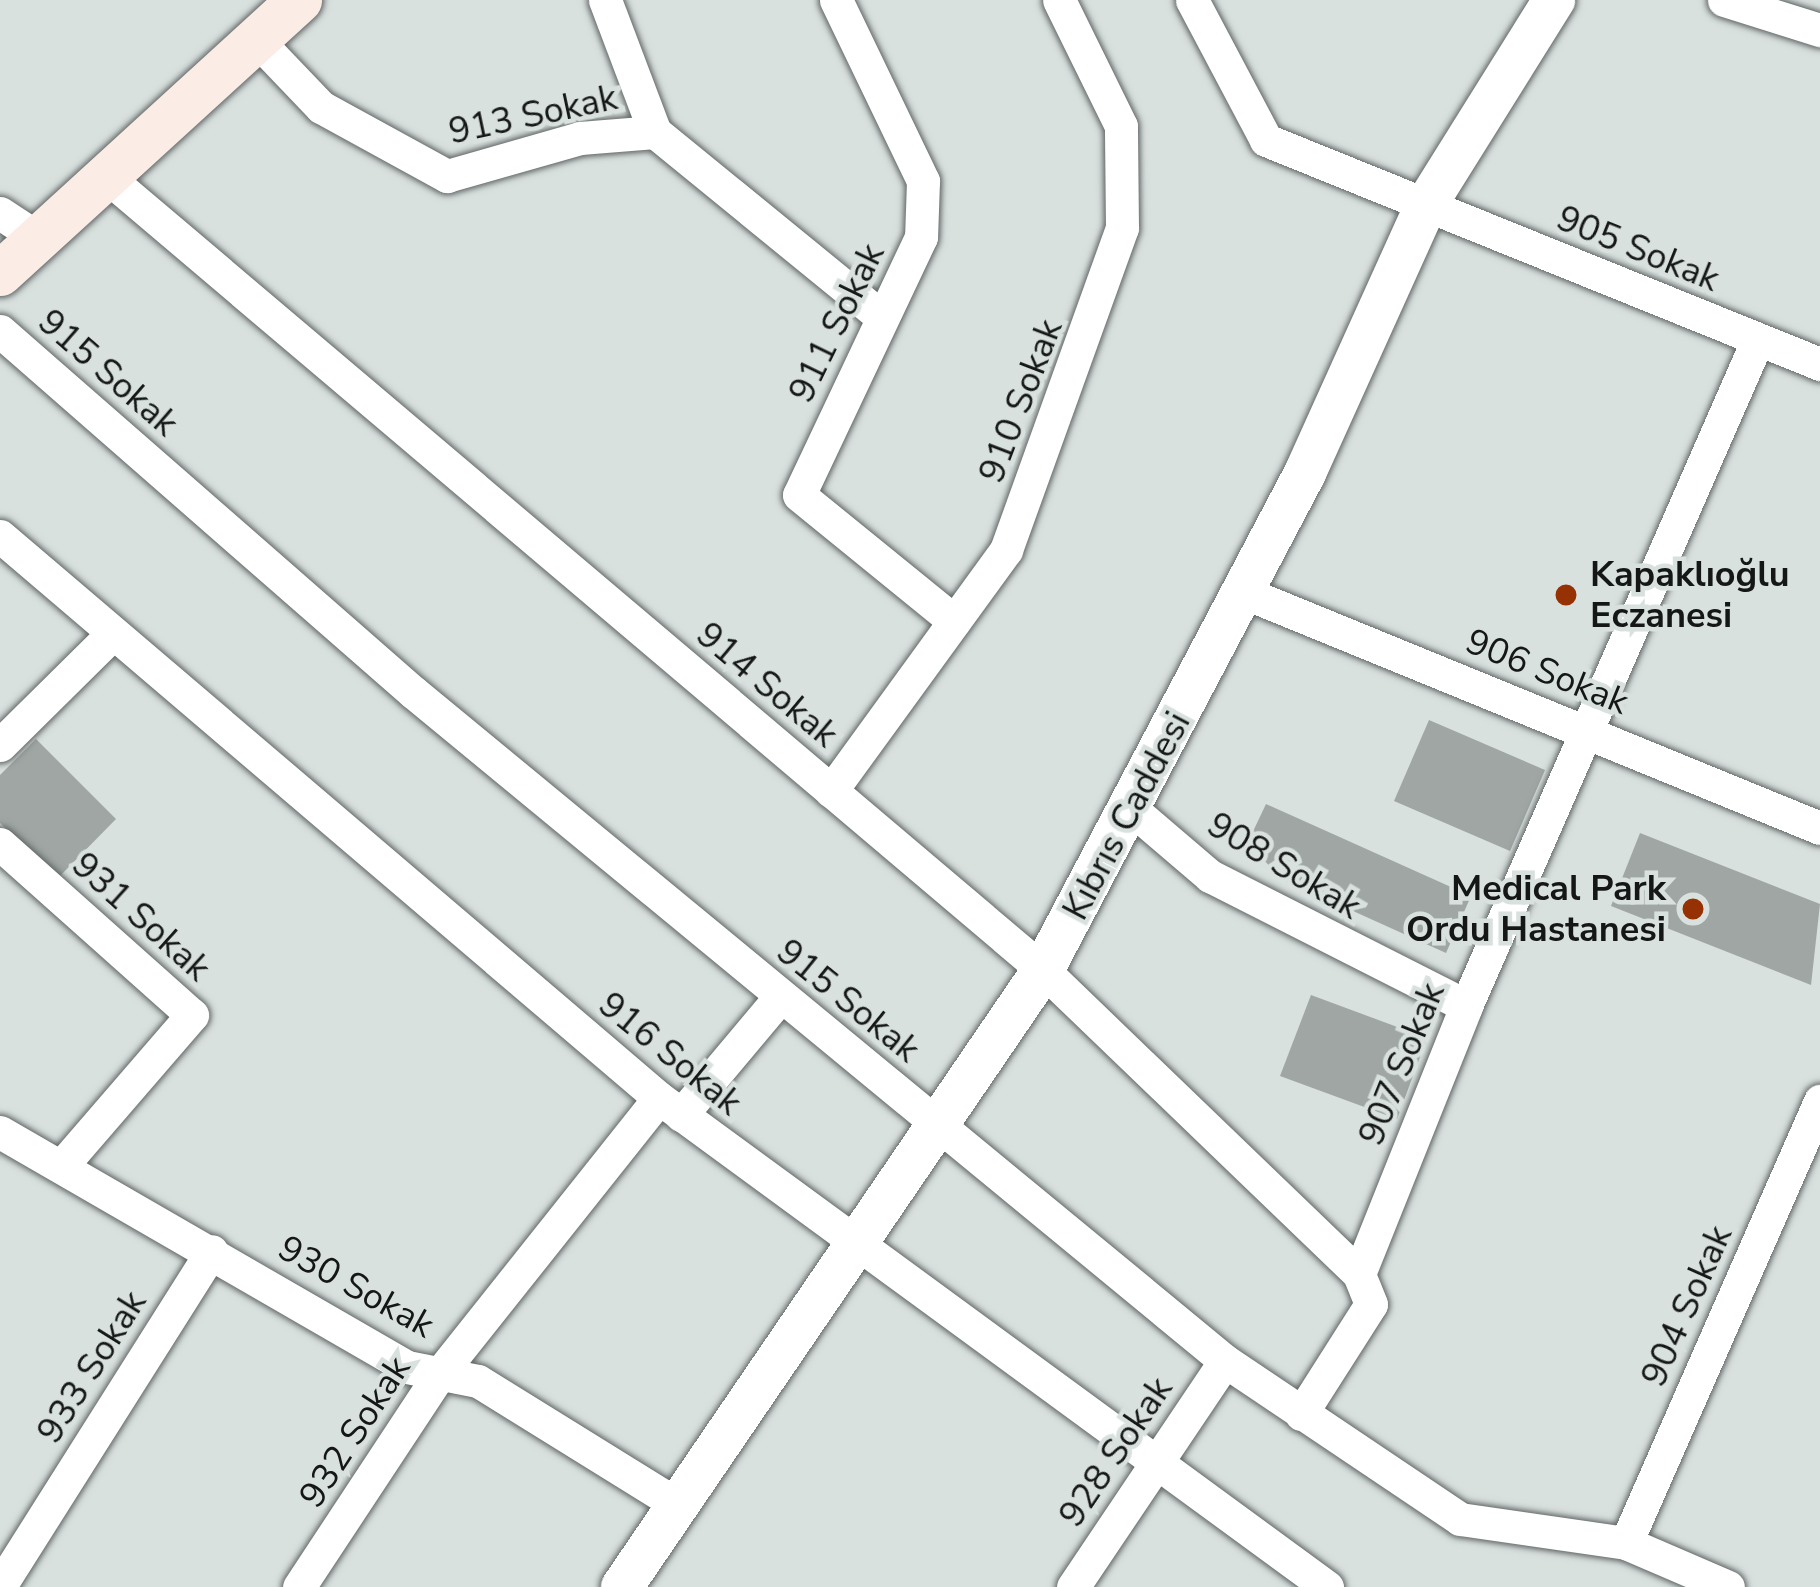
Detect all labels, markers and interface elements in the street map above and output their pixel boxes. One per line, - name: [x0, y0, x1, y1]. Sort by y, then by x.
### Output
- street label: 913 Sokak: [445, 76, 621, 154]
- street label: 905 Sokak: [1551, 197, 1725, 301]
- street label: 911 Sokak: [780, 237, 894, 409]
- street label: 915 Sokak: [29, 301, 187, 445]
- street label: 910 Sokak: [970, 313, 1072, 489]
- place label: Kapaklıoğlu Eczanesi: [1590, 552, 1790, 637]
- marker: Kapaklıoğlu Eczanesi: [1553, 582, 1579, 608]
- street label: 914 Sokak: [688, 613, 846, 757]
- street label: 906 Sokak: [1460, 620, 1634, 724]
- street label: Kıbrıs Caddesi: [1054, 705, 1200, 927]
- street label: 908 Sokak: [1200, 803, 1368, 929]
- street label: 931 Sokak: [63, 844, 219, 990]
- place label: Medical Park Ordu Hastanesi: [1406, 866, 1666, 951]
- marker: Medical Park Ordu Hastanesi: [1677, 893, 1709, 925]
- street label: 915 Sokak: [768, 930, 928, 1072]
- street label: 907 Sokak: [1350, 977, 1454, 1151]
- street label: 916 Sokak: [590, 983, 750, 1125]
- street label: 904 Sokak: [1632, 1219, 1742, 1393]
- street label: 930 Sokak: [271, 1227, 441, 1347]
- street label: 933 Sokak: [28, 1283, 156, 1451]
- street label: 932 Sokak: [290, 1348, 420, 1516]
- street label: 928 Sokak: [1050, 1369, 1182, 1535]

